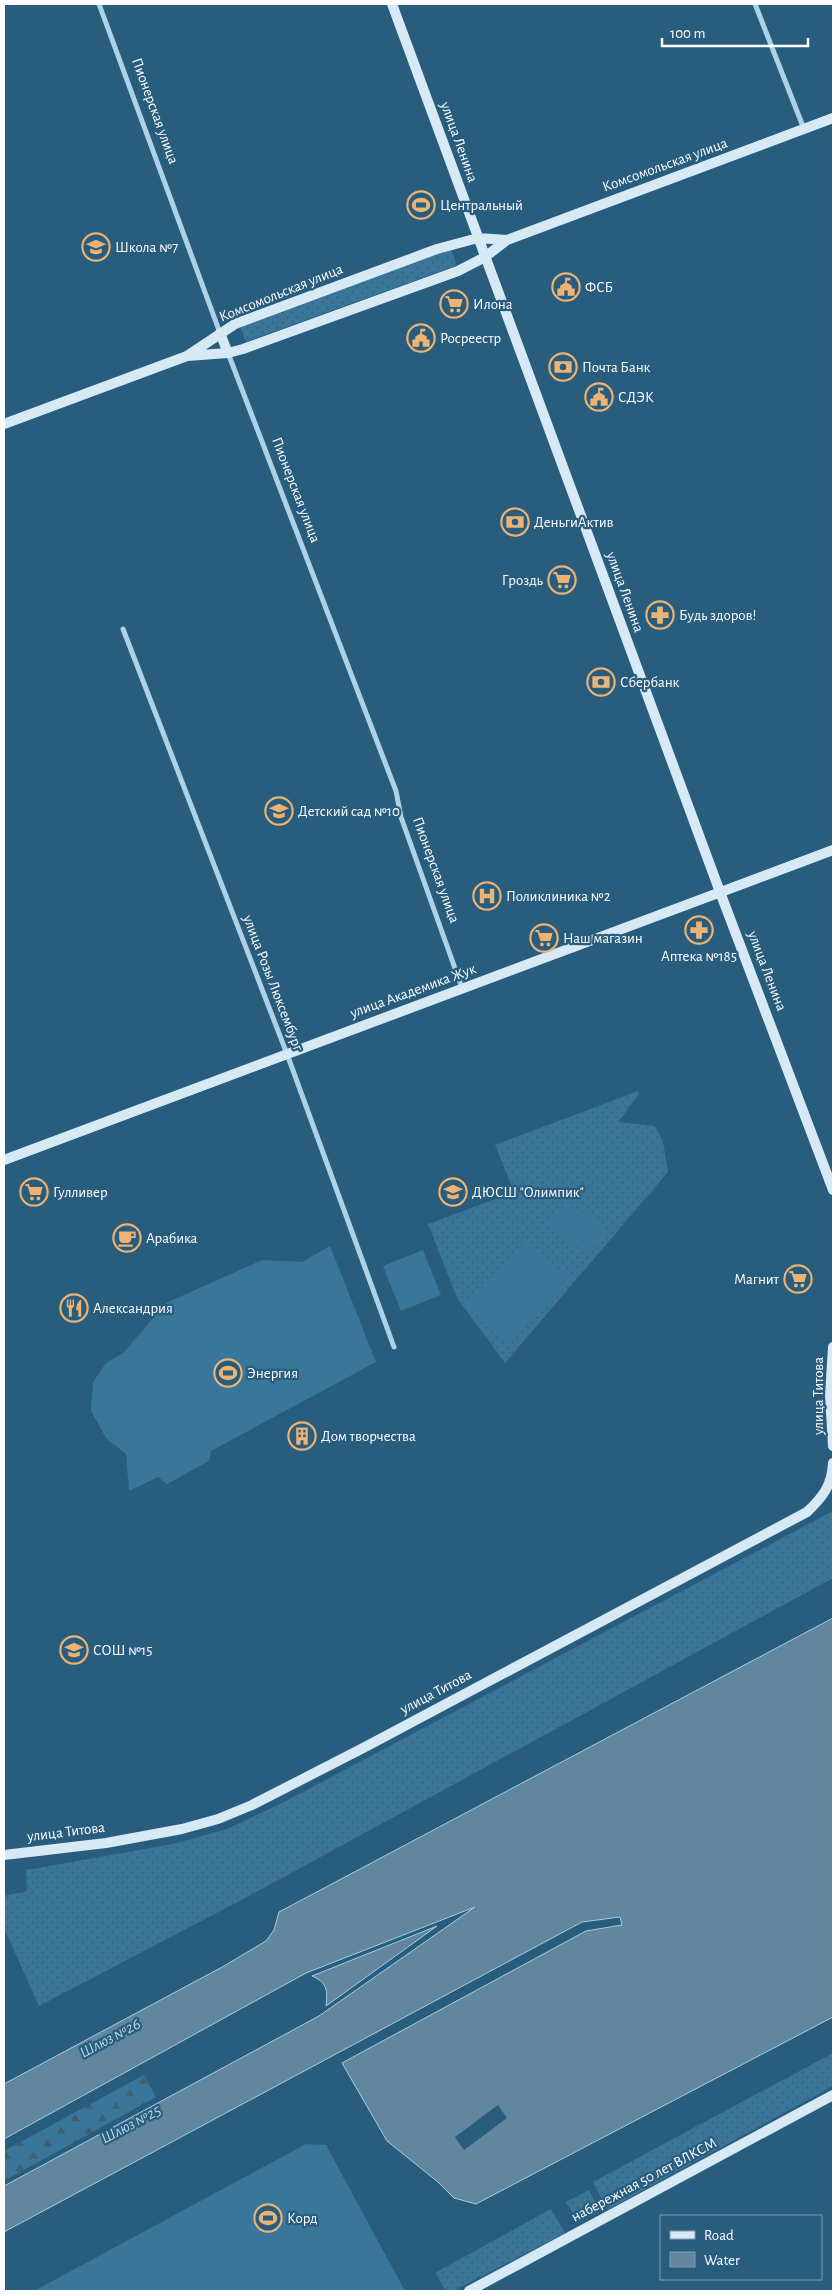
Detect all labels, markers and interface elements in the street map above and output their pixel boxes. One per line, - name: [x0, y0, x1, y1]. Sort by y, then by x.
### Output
- scale bar: [662, 15, 808, 47]
- text: 100 m: [670, 26, 705, 41]
- street label: Пионерская улица: [129, 56, 181, 166]
- street label: улица Ленина: [437, 99, 481, 184]
- street label: Комсомольская улица: [600, 135, 730, 195]
- sports icon: Центральный: [406, 190, 436, 220]
- place label: Центральный: [440, 198, 523, 213]
- school or university icon: Школа №7: [81, 232, 111, 262]
- place label: Школа №7: [115, 240, 178, 255]
- street label: Комсомольская улица: [217, 261, 345, 325]
- public building icon: ФСБ: [551, 272, 581, 302]
- place label: ФСБ: [585, 280, 613, 295]
- supermarket icon: Илона: [439, 289, 469, 319]
- place label: Илона: [473, 297, 513, 312]
- public building icon: Росреестр: [406, 323, 436, 353]
- place label: Росреестр: [440, 331, 502, 346]
- bank icon: Почта Банк: [548, 352, 578, 382]
- place label: Почта Банк: [582, 360, 651, 375]
- public building icon: СДЭК: [584, 382, 614, 412]
- place label: СДЭК: [618, 390, 654, 405]
- street label: Пионерская улица: [269, 435, 323, 545]
- bank icon: ДеньгиАктив: [500, 507, 530, 537]
- place label: ДеньгиАктив: [534, 515, 614, 530]
- street label: улица Ленина: [603, 549, 647, 634]
- supermarket icon: Гроздь: [547, 565, 577, 595]
- place label: Гроздь: [502, 573, 544, 588]
- pharmacy icon: Будь здоров!: [645, 600, 675, 630]
- place label: Будь здоров!: [679, 608, 756, 623]
- bank icon: Сбербанк: [586, 667, 616, 697]
- place label: Сбербанк: [620, 675, 680, 690]
- school or university icon: Детский сад №10: [264, 796, 294, 826]
- place label: Детский сад №10: [298, 804, 400, 819]
- street label: Пионерская улица: [410, 815, 462, 925]
- hospital icon: Поликлиника №2: [472, 881, 502, 911]
- place label: Поликлиника №2: [506, 889, 611, 904]
- street label: улица Розы Люксембург: [240, 912, 306, 1054]
- pharmacy icon: Аптека №185: [684, 915, 714, 945]
- supermarket icon: Наш магазин: [529, 923, 559, 953]
- street label: улица Ленина: [745, 928, 789, 1013]
- place label: Наш магазин: [563, 931, 643, 946]
- place label: Аптека №185: [661, 949, 737, 964]
- street label: улица Академика Жук: [347, 961, 478, 1021]
- supermarket icon: Гулливер: [19, 1177, 49, 1207]
- school or university icon: ДЮСШ "Олимпик": [438, 1177, 468, 1207]
- place label: Гулливер: [53, 1185, 108, 1200]
- place label: ДЮСШ "Олимпик": [472, 1185, 584, 1200]
- cafe icon: Арабика: [112, 1223, 142, 1253]
- place label: Арабика: [146, 1231, 198, 1246]
- supermarket icon: Магнит: [783, 1264, 813, 1294]
- place label: Магнит: [734, 1272, 780, 1287]
- restaurant icon: Александрия: [59, 1293, 89, 1323]
- place label: Александрия: [93, 1301, 173, 1316]
- street label: улица Титова: [811, 1357, 826, 1436]
- sports icon: Энергия: [213, 1358, 243, 1388]
- place label: Энергия: [247, 1366, 298, 1381]
- building icon: Дом творчества: [287, 1421, 317, 1451]
- place label: Дом творчества: [321, 1429, 416, 1444]
- school or university icon: СОШ №15: [59, 1635, 89, 1665]
- place label: СОШ №15: [93, 1643, 153, 1658]
- street label: улица Титова: [397, 1667, 474, 1717]
- street label: улица Титова: [25, 1820, 106, 1844]
- water label: Шлюз №26: [77, 2015, 143, 2061]
- water label: Шлюз №25: [98, 2101, 164, 2146]
- street label: набережная 50 лет ВЛКСМ: [569, 2135, 719, 2225]
- sports icon: Корд: [253, 2203, 283, 2233]
- place label: Корд: [287, 2211, 318, 2226]
- legend: [660, 2215, 822, 2280]
- text: Road: [704, 2228, 734, 2243]
- text: Water: [704, 2253, 740, 2268]

